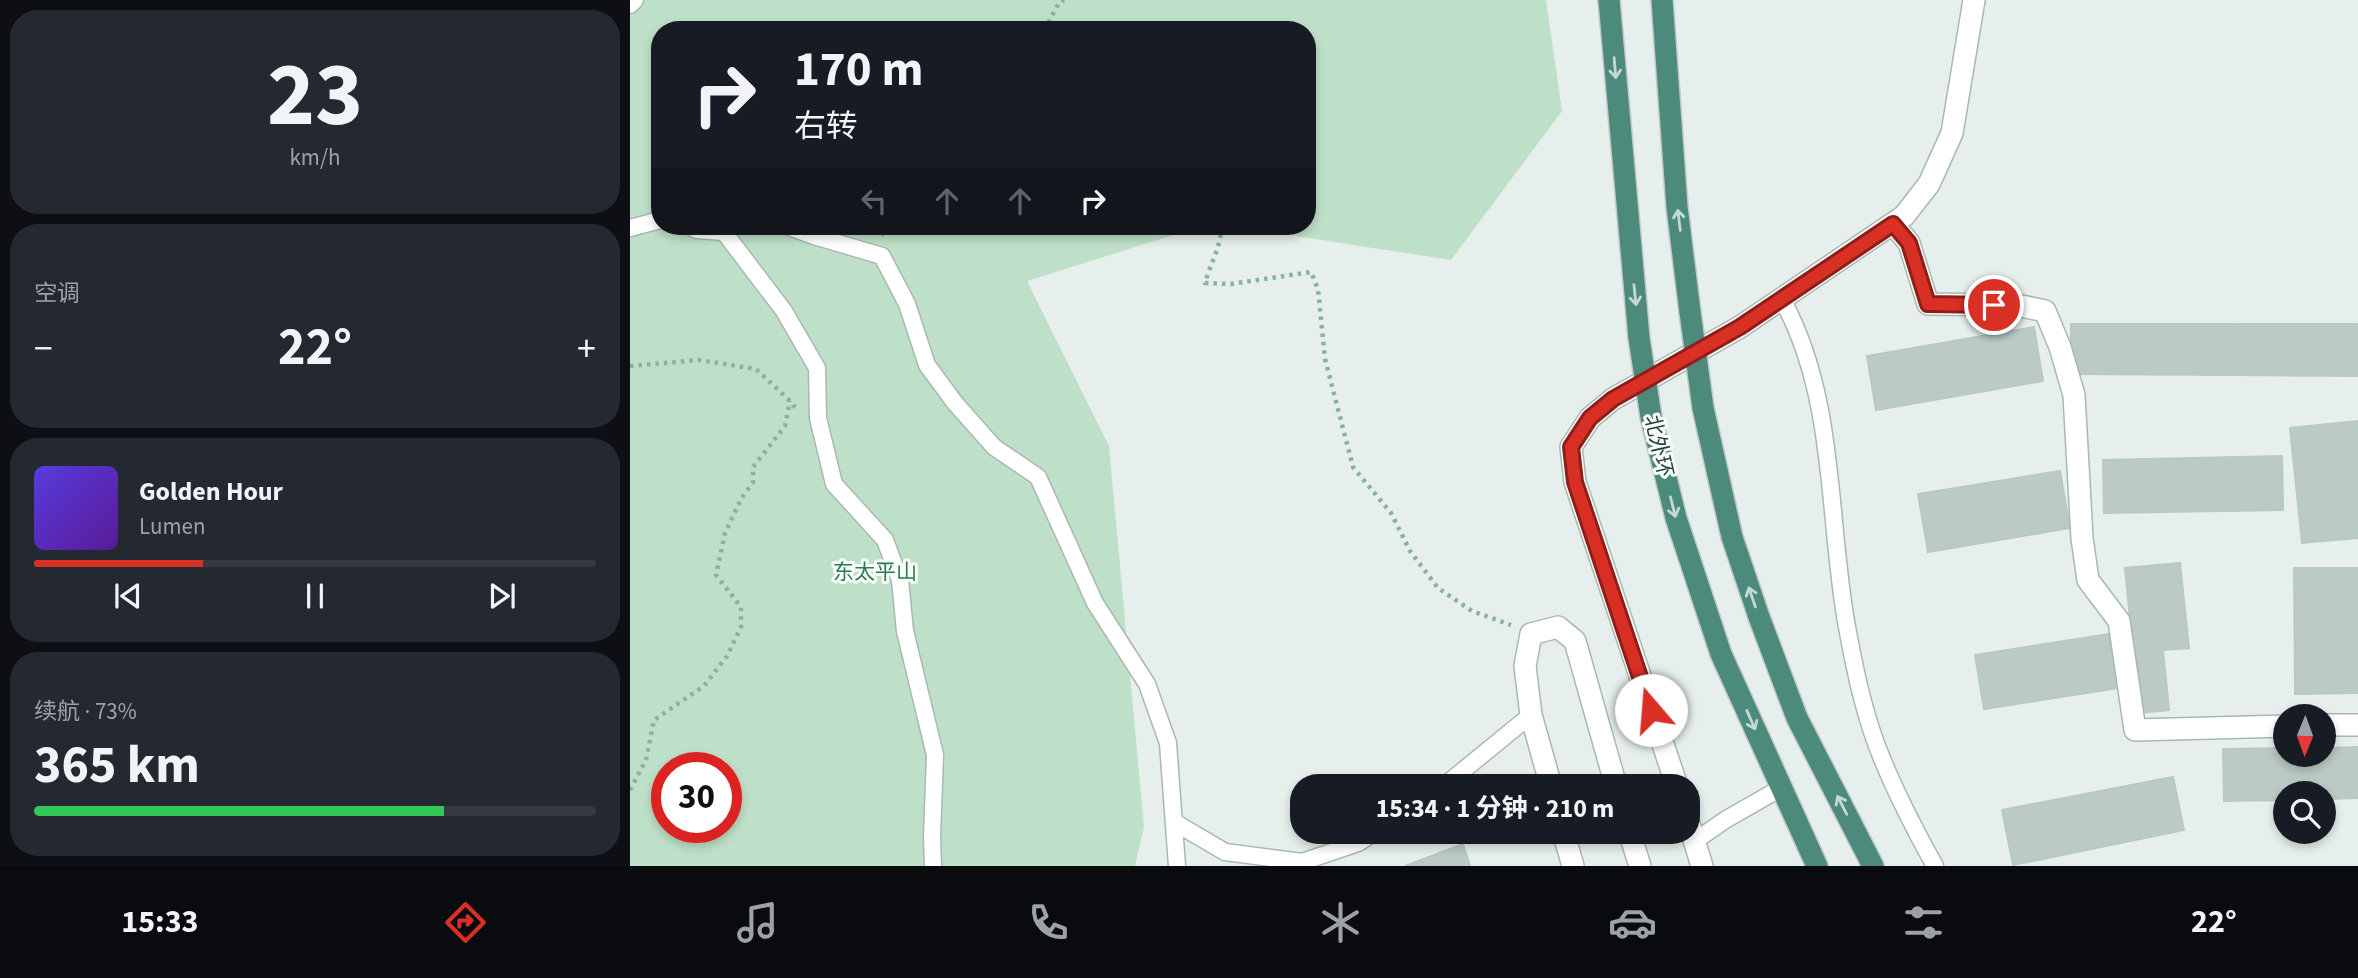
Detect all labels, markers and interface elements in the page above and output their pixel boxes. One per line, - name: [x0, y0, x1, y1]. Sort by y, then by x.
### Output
- text: 23: [267, 31, 363, 160]
- text: 170 m: [794, 35, 923, 105]
- icon: right: [679, 49, 770, 140]
- one-way arrow: [1609, 56, 1622, 79]
- text: 右转: [794, 104, 858, 150]
- text: km/h: [289, 141, 341, 174]
- icon: left: [855, 182, 893, 220]
- icon: ahead: [928, 182, 966, 220]
- icon: ahead: [1001, 182, 1039, 220]
- icon: right: [1074, 182, 1112, 220]
- one-way arrow: [1672, 209, 1685, 232]
- pin: [1964, 275, 2024, 335]
- text: 空调: [34, 277, 80, 310]
- one-way arrow: [1629, 283, 1642, 305]
- icon: arrive: [1975, 286, 2013, 324]
- text: 22°: [278, 311, 352, 385]
- text: −: [34, 322, 53, 376]
- text: +: [577, 322, 596, 376]
- street label: 北外环: [1637, 412, 1681, 480]
- text: Golden Hour: [139, 473, 283, 510]
- one-way arrow: [1667, 495, 1680, 517]
- text: Lumen: [139, 510, 206, 543]
- park label: 东太平山: [833, 557, 917, 587]
- icon: previous: [109, 577, 147, 615]
- icon: pause: [296, 577, 334, 615]
- icon: next: [483, 577, 521, 615]
- one-way arrow: [1745, 586, 1757, 608]
- position arrow: [1614, 673, 1688, 747]
- text: 续航 · 73%: [34, 695, 137, 728]
- north arrow: [2273, 704, 2336, 766]
- map controls: [2273, 704, 2336, 844]
- one-way arrow: [1745, 709, 1758, 730]
- text: 365 km: [34, 729, 200, 803]
- speed limit sign: 30: [651, 752, 742, 843]
- button: search: [2273, 781, 2336, 844]
- text: 15:34 · 1 分钟 · 210 m: [1376, 790, 1614, 827]
- one-way arrow: [1834, 795, 1848, 816]
- icon: directions: [441, 898, 490, 947]
- icon: music: [733, 898, 782, 947]
- icon: phone: [1024, 898, 1073, 947]
- icon: climate: [1316, 898, 1365, 947]
- icon: car: [1608, 898, 1657, 947]
- icon: filters: [1899, 898, 1948, 947]
- text: 15:33: [121, 899, 199, 945]
- text: 22°: [2191, 899, 2237, 945]

